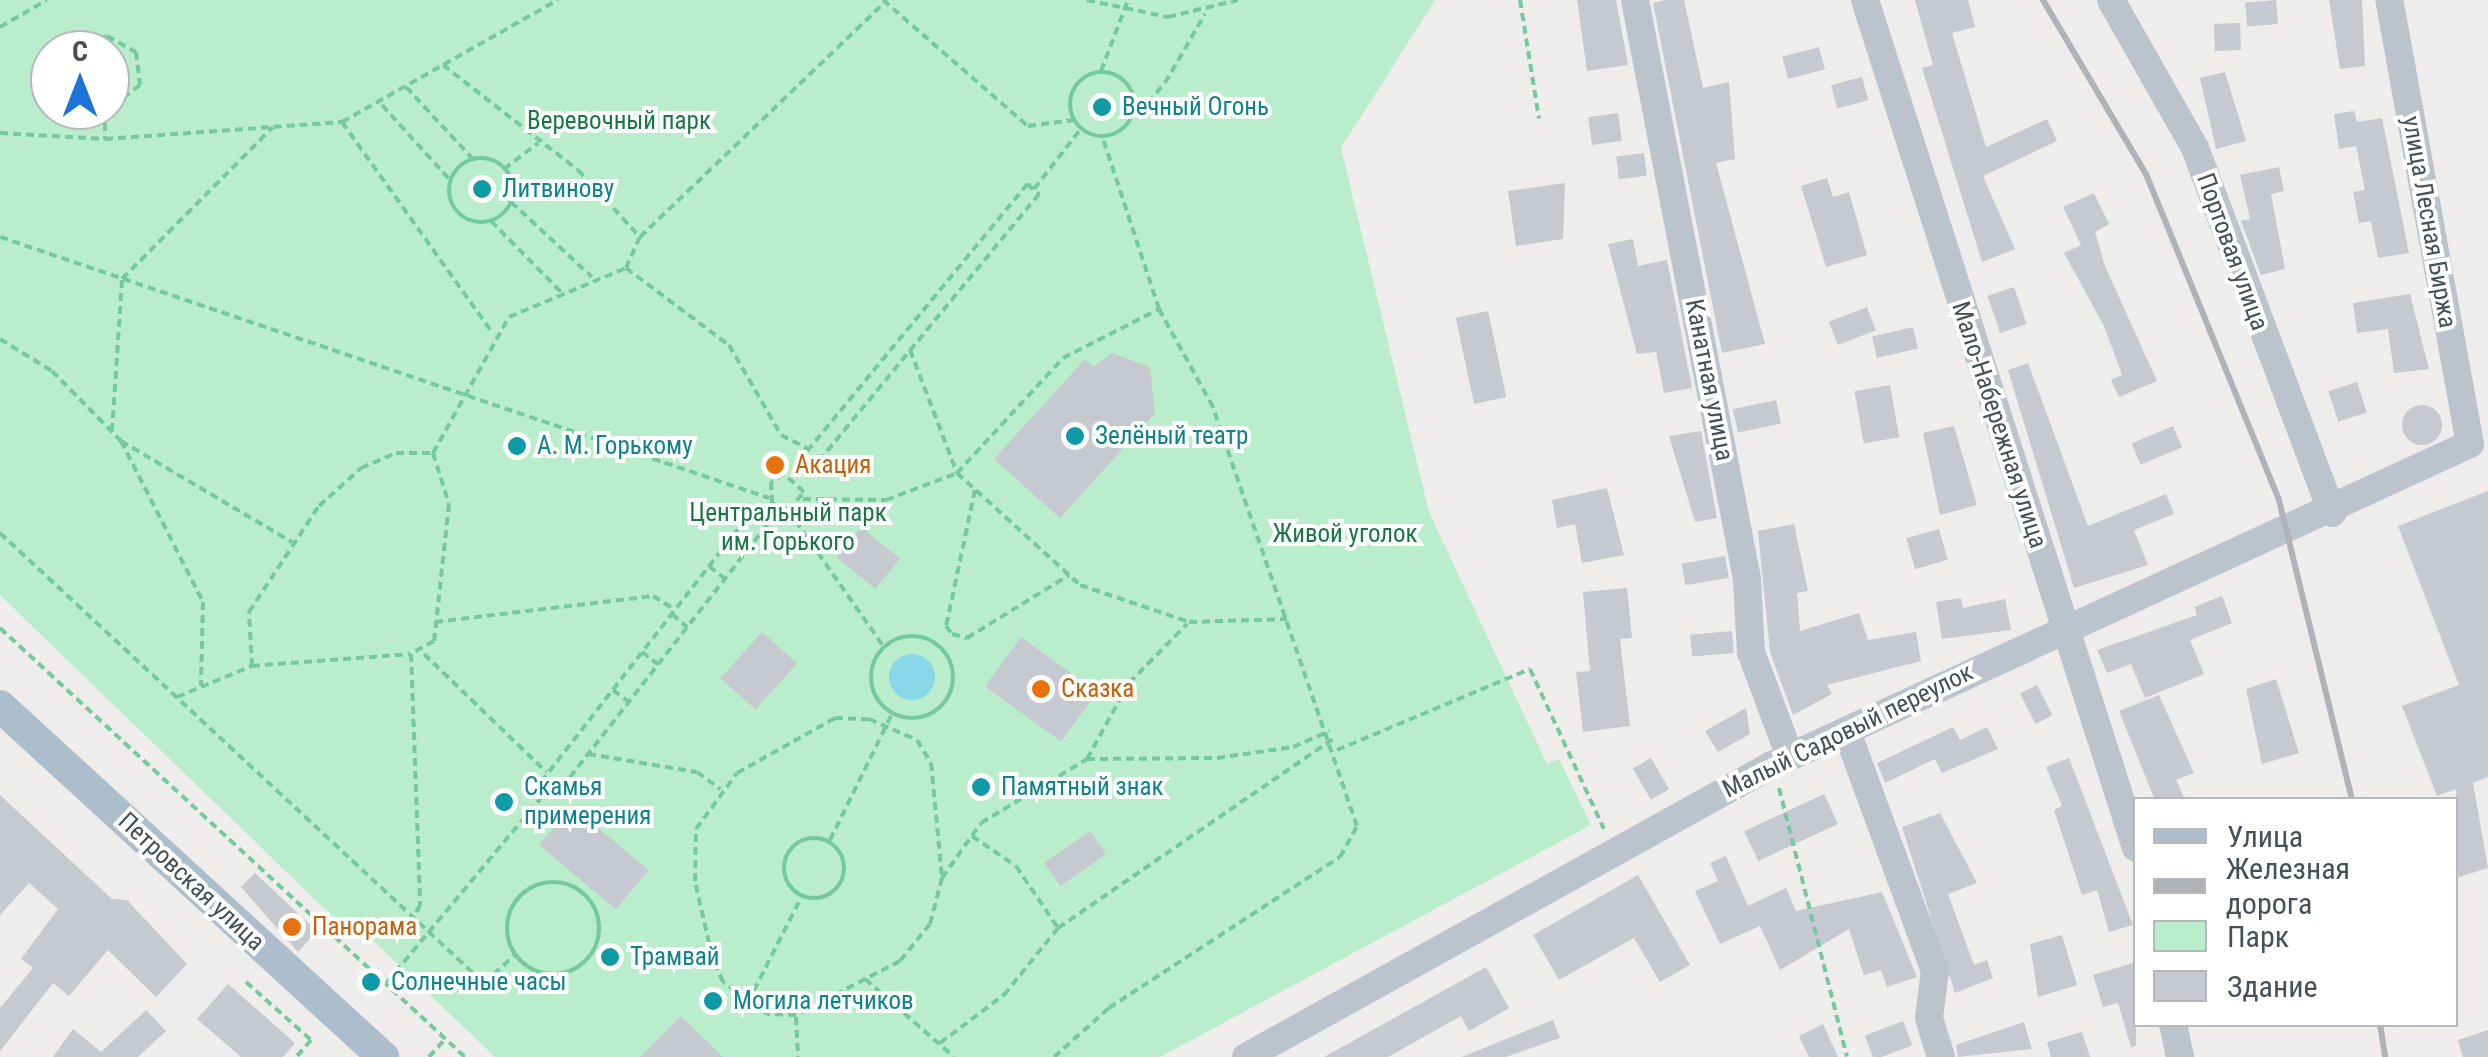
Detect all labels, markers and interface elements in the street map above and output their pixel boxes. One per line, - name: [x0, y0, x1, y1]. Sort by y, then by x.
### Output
- north arrow: [30, 30, 130, 130]
- text: С: [72, 35, 88, 68]
- place label: Вечный Огонь: [1122, 92, 1269, 122]
- marker: Вечный Огонь: [1091, 96, 1113, 118]
- park label: Веревочный парк: [527, 106, 711, 136]
- street label: улица Лесная Биржа: [2396, 114, 2462, 330]
- street label: Портовая улица: [2190, 169, 2274, 335]
- place label: Литвинову: [502, 174, 614, 204]
- marker: Литвинову: [471, 178, 493, 200]
- street label: Канатная улица: [1679, 297, 1739, 463]
- street label: Мало-Набережная улица: [1945, 298, 2053, 552]
- place label: Зелёный театр: [1095, 421, 1248, 451]
- marker: Зелёный театр: [1064, 425, 1086, 447]
- place label: А. М. Горькому: [537, 431, 693, 461]
- marker: А. М. Горькому: [506, 435, 528, 457]
- place label: Акация: [795, 450, 871, 480]
- marker: Акация: [764, 454, 786, 476]
- park label: Центральный парк им. Горького: [689, 499, 887, 558]
- park label: Живой уголок: [1272, 519, 1418, 549]
- street label: Малый Садовый переулок: [1718, 657, 1978, 805]
- place label: Сказка: [1061, 674, 1134, 704]
- marker: Сказка: [1030, 678, 1052, 700]
- place label: Памятный знак: [1001, 772, 1163, 802]
- place label: Скамья примерения: [524, 773, 651, 832]
- marker: Памятный знак: [970, 776, 992, 798]
- marker: Скамья примерения: [493, 791, 515, 813]
- legend: [2133, 797, 2458, 1027]
- street label: Петровская улица: [112, 807, 270, 957]
- text: Улица: [2227, 819, 2303, 854]
- text: Железная дорога: [2226, 851, 2350, 921]
- place label: Панорама: [312, 912, 417, 942]
- marker: Панорама: [281, 916, 303, 938]
- text: Парк: [2227, 919, 2289, 954]
- place label: Трамвай: [630, 942, 719, 972]
- marker: Трамвай: [599, 946, 621, 968]
- place label: Солнечные часы: [391, 967, 566, 997]
- text: Здание: [2227, 969, 2318, 1004]
- marker: Солнечные часы: [360, 971, 382, 993]
- place label: Могила летчиков: [733, 986, 914, 1016]
- marker: Могила летчиков: [702, 990, 724, 1012]

